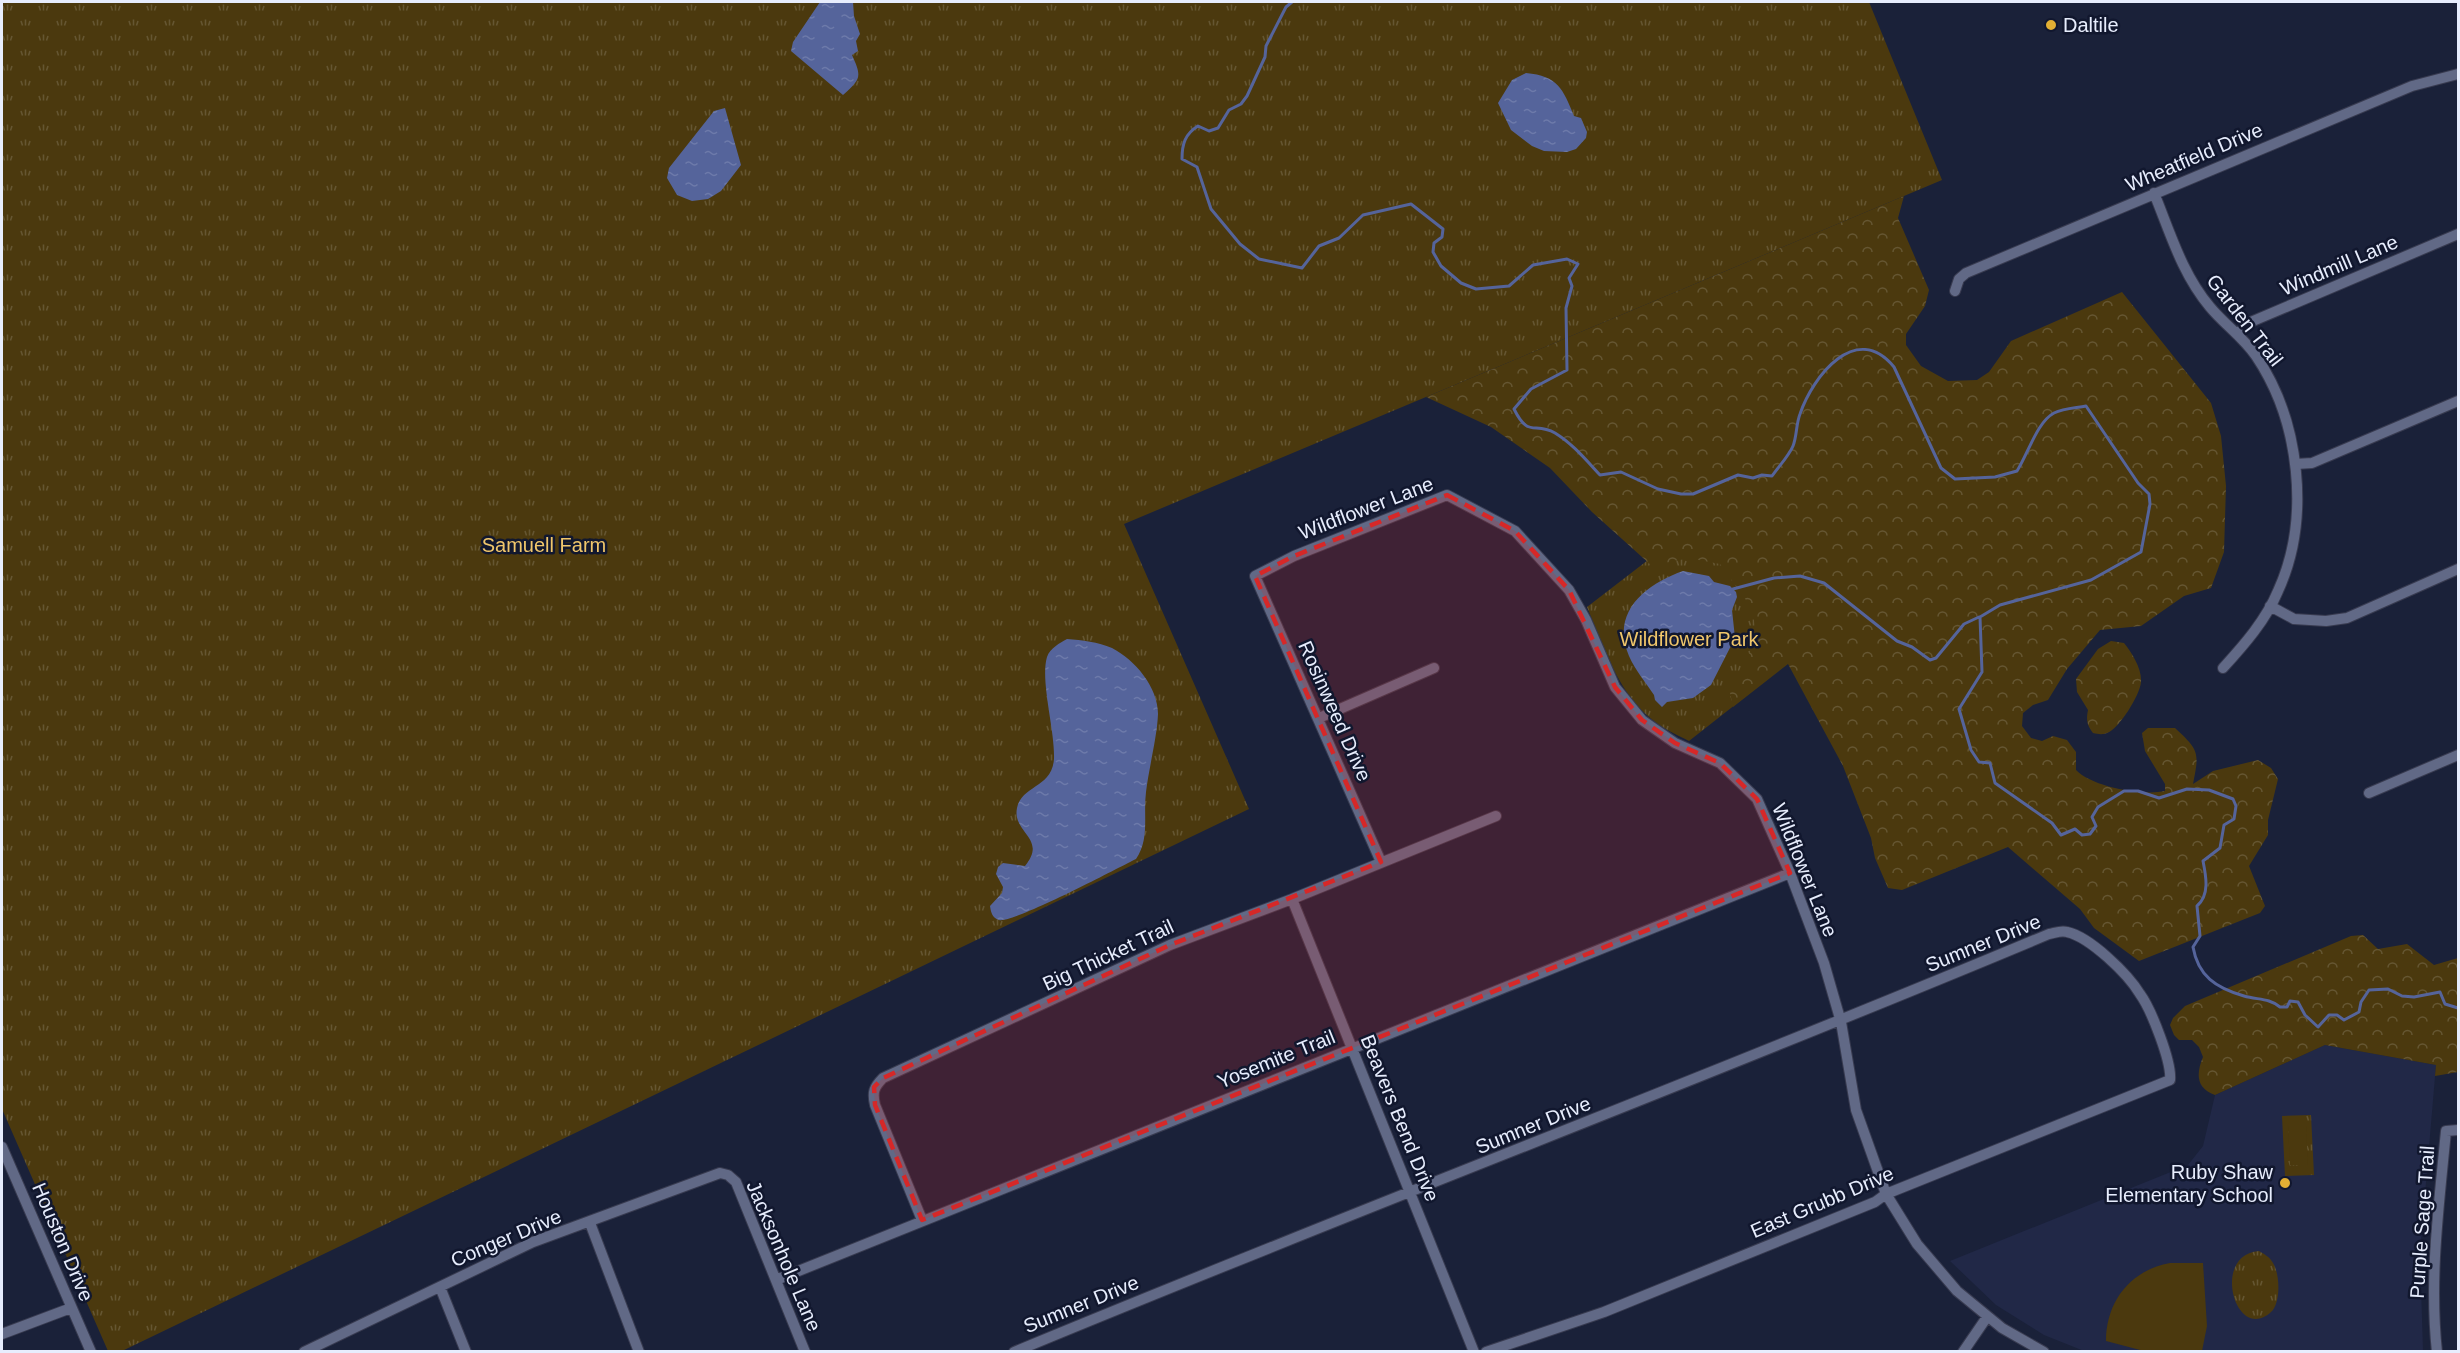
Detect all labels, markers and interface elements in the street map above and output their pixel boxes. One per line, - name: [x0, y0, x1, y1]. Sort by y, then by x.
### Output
- place label: Daltile: [2063, 14, 2119, 36]
- marker: Daltile: [2044, 18, 2058, 32]
- street label: Wheatfield Drive: [2122, 118, 2266, 196]
- street label: Windmill Lane: [2277, 230, 2401, 300]
- street label: Garden Trail: [2202, 270, 2288, 370]
- street label: Wildflower Lane: [1296, 472, 1436, 544]
- park label: Samuell Farm: [482, 534, 606, 556]
- park label: Wildflower Park: [1620, 628, 1759, 650]
- street label: Rosinweed Drive: [1294, 637, 1376, 785]
- street label: Wildflower Lane: [1768, 800, 1842, 940]
- street label: Sumner Drive: [1922, 910, 2044, 976]
- street label: Big Thicket Trail: [1039, 915, 1177, 995]
- street label: Yosemite Trail: [1214, 1025, 1338, 1093]
- street label: Beavers Bend Drive: [1356, 1031, 1444, 1205]
- street label: Sumner Drive: [1472, 1092, 1594, 1158]
- street label: Purple Sage Trail: [2406, 1145, 2438, 1299]
- place label: Ruby Shaw Elementary School: [2105, 1161, 2274, 1206]
- street label: East Grubb Drive: [1747, 1162, 1897, 1242]
- marker: Ruby Shaw Elementary School: [2278, 1176, 2292, 1190]
- street label: Jacksonhole Lane: [742, 1177, 826, 1335]
- street label: Houston Drive: [28, 1179, 98, 1305]
- street label: Conger Drive: [447, 1205, 565, 1271]
- street label: Sumner Drive: [1020, 1271, 1142, 1337]

